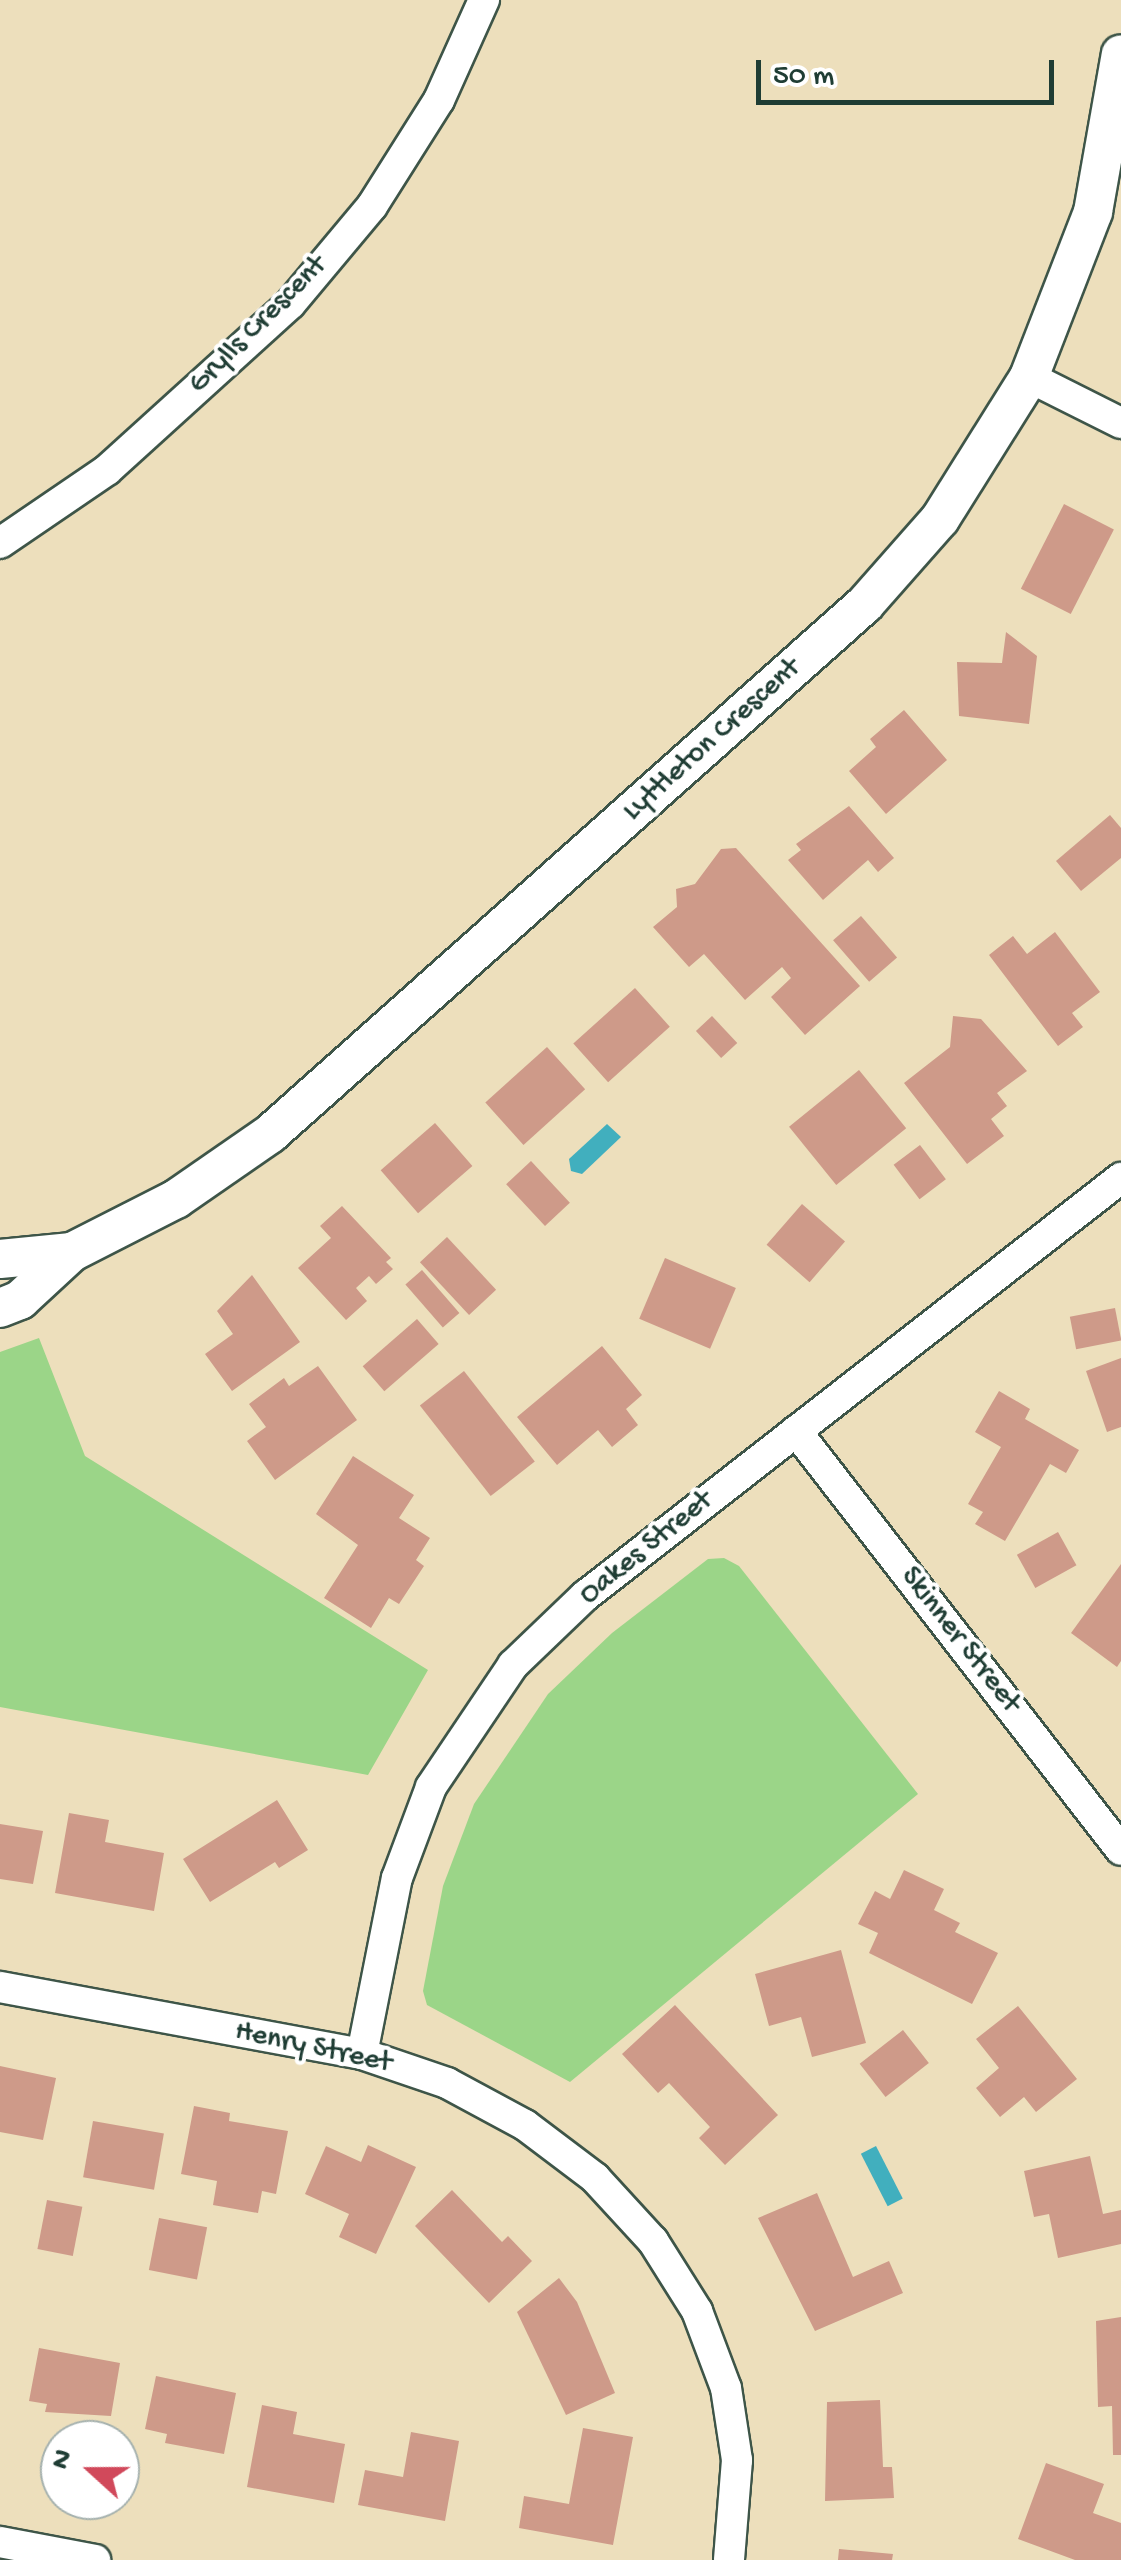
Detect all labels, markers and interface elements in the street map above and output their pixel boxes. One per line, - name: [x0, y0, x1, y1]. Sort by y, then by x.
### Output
- scale bar: [761, 40, 1058, 102]
- text: 50 m: [773, 60, 834, 95]
- street label: Grylls Crescent: [182, 249, 336, 403]
- street label: Lyttleton Crescent: [617, 652, 809, 830]
- street label: Oakes Street: [573, 1484, 721, 1614]
- street label: Skinner Street: [891, 1561, 1027, 1721]
- street label: Henry Street: [231, 2015, 395, 2083]
- north arrow: [40, 2420, 140, 2520]
- text: N: [45, 2445, 82, 2474]

